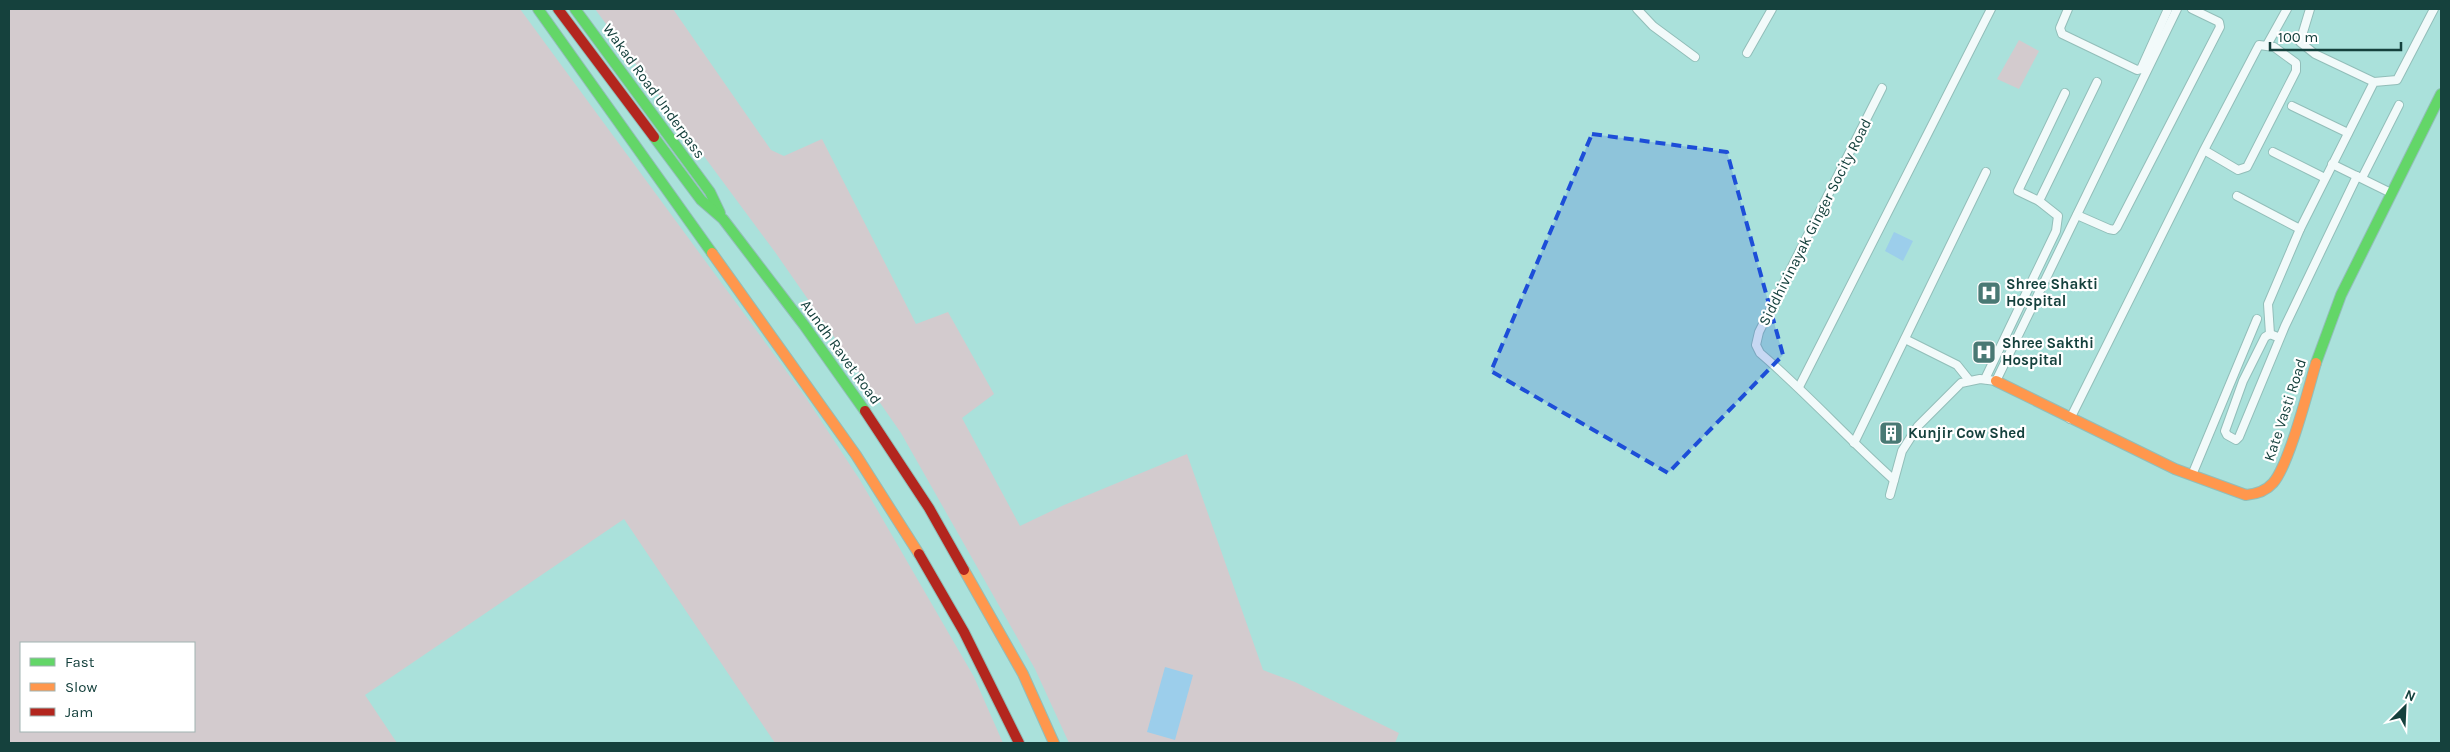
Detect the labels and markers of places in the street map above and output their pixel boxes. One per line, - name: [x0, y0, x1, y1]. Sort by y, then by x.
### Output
- place label: Shree Shakti Hospital: [2006, 275, 2098, 310]
- hospital icon: Shree Shakti Hospital: [1976, 280, 2002, 306]
- place label: Shree Sakthi Hospital: [2002, 334, 2094, 369]
- hospital icon: Shree Sakthi Hospital: [1971, 339, 1997, 365]
- building icon: Kunjir Cow Shed: [1878, 420, 1904, 446]
- place label: Kunjir Cow Shed: [1908, 424, 2025, 442]

